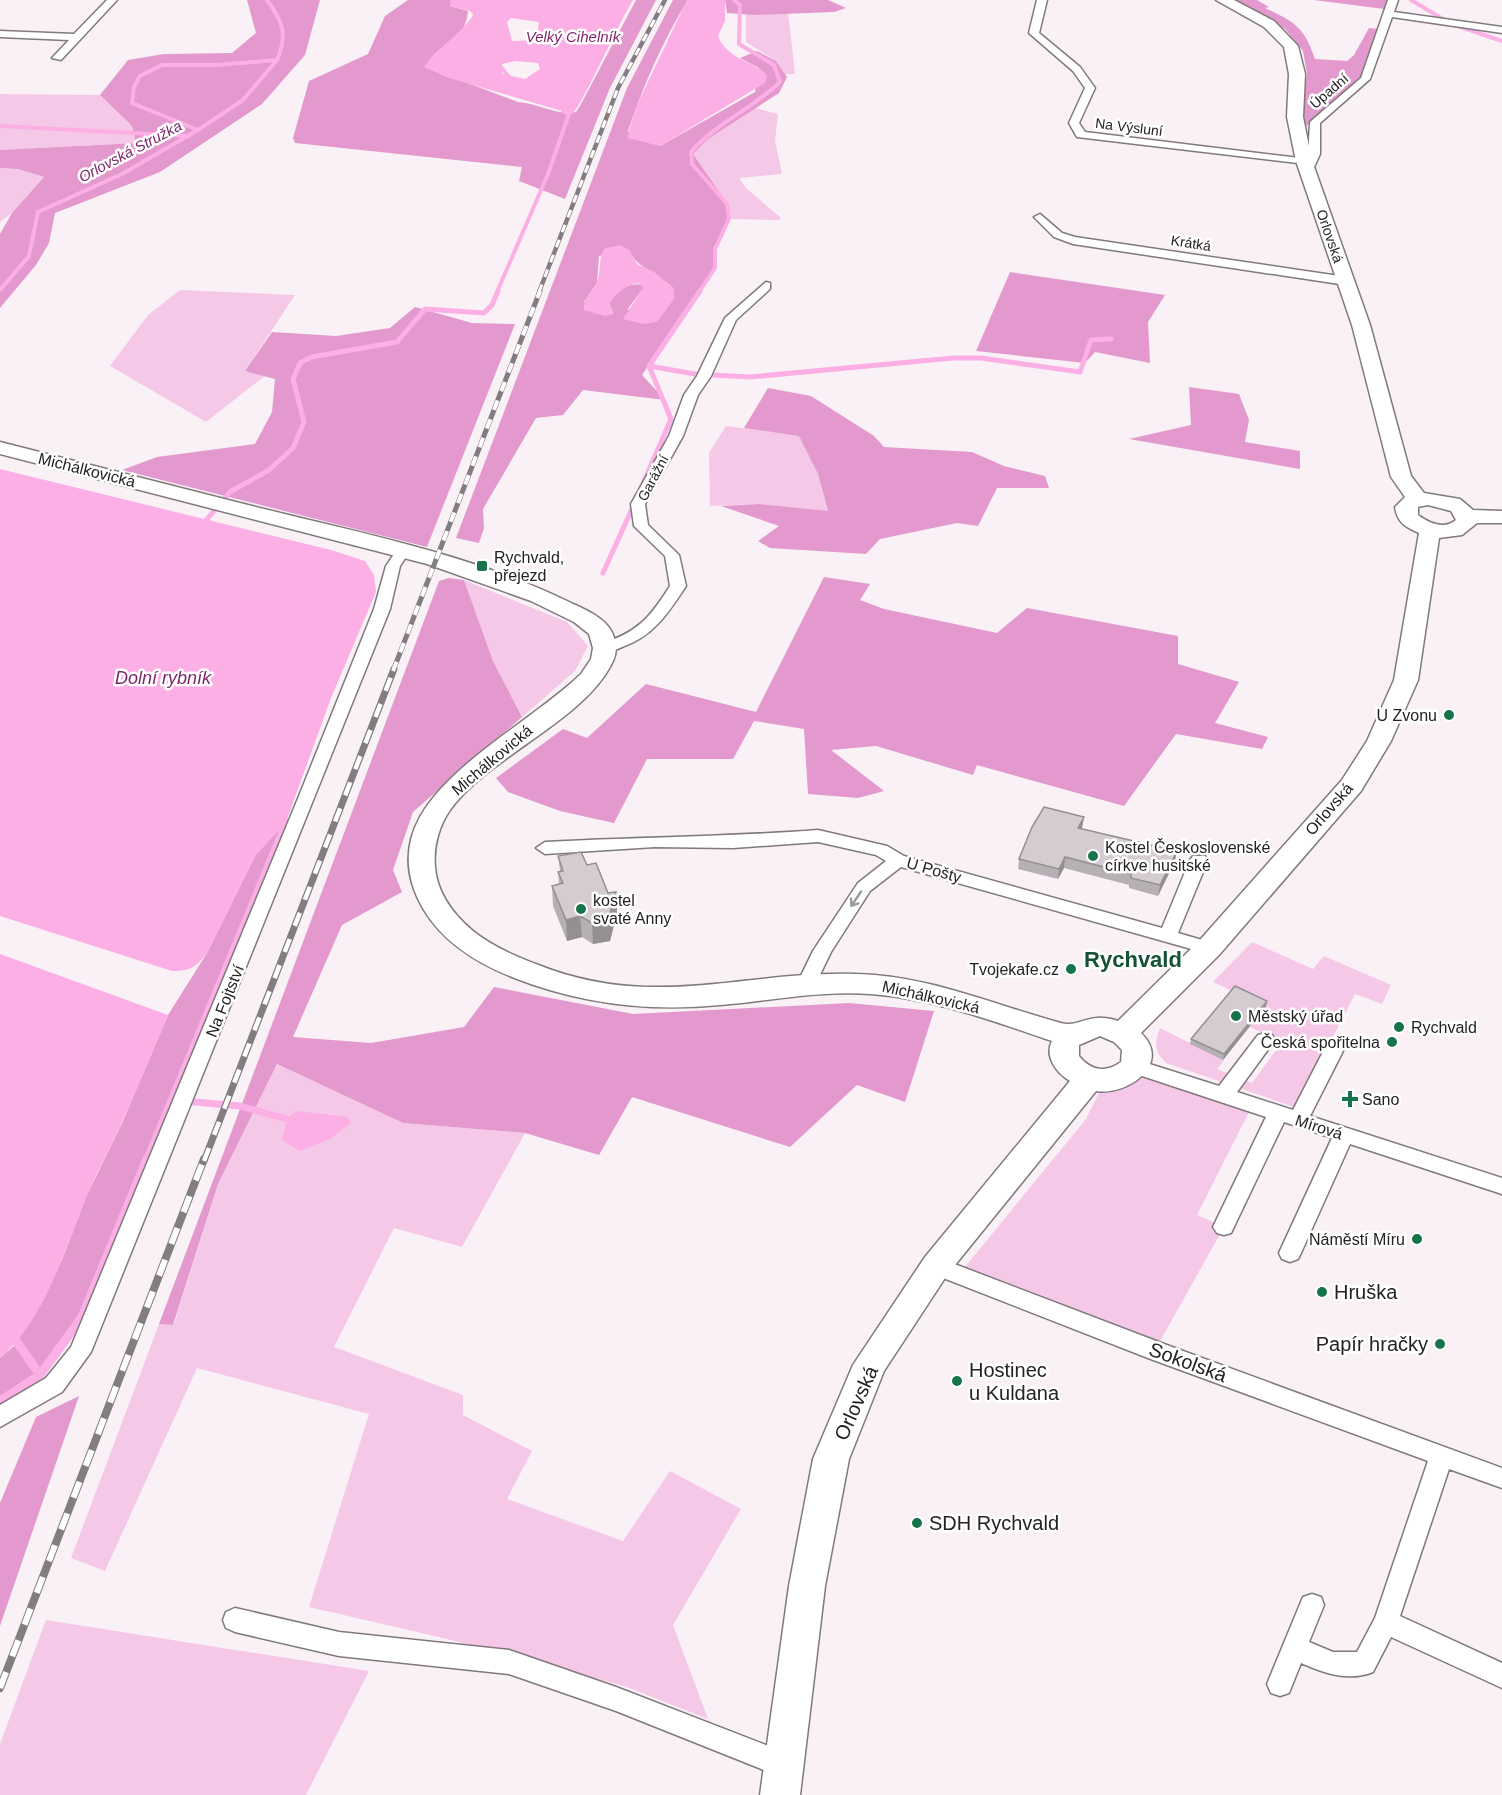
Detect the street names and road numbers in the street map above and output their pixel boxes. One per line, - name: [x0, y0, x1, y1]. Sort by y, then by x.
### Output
- street label: Úpadní: [1307, 70, 1351, 112]
- street label: Na Výsluní: [1094, 115, 1164, 139]
- street label: Orlovská: [1313, 207, 1347, 265]
- street label: Krátká: [1170, 232, 1212, 254]
- street label: Michálkovická: [37, 450, 137, 490]
- street label: Garážní: [634, 452, 672, 504]
- street label: Michálkovická: [448, 721, 536, 799]
- street label: Orlovská: [1302, 780, 1356, 838]
- street label: U Pošty: [905, 854, 963, 886]
- street label: Na Fojtství: [203, 962, 247, 1040]
- street label: Michálkovická: [881, 978, 982, 1017]
- street label: Mírová: [1293, 1111, 1345, 1143]
- street label: Sokolská: [1146, 1338, 1231, 1387]
- street label: Orlovská: [830, 1362, 882, 1444]

